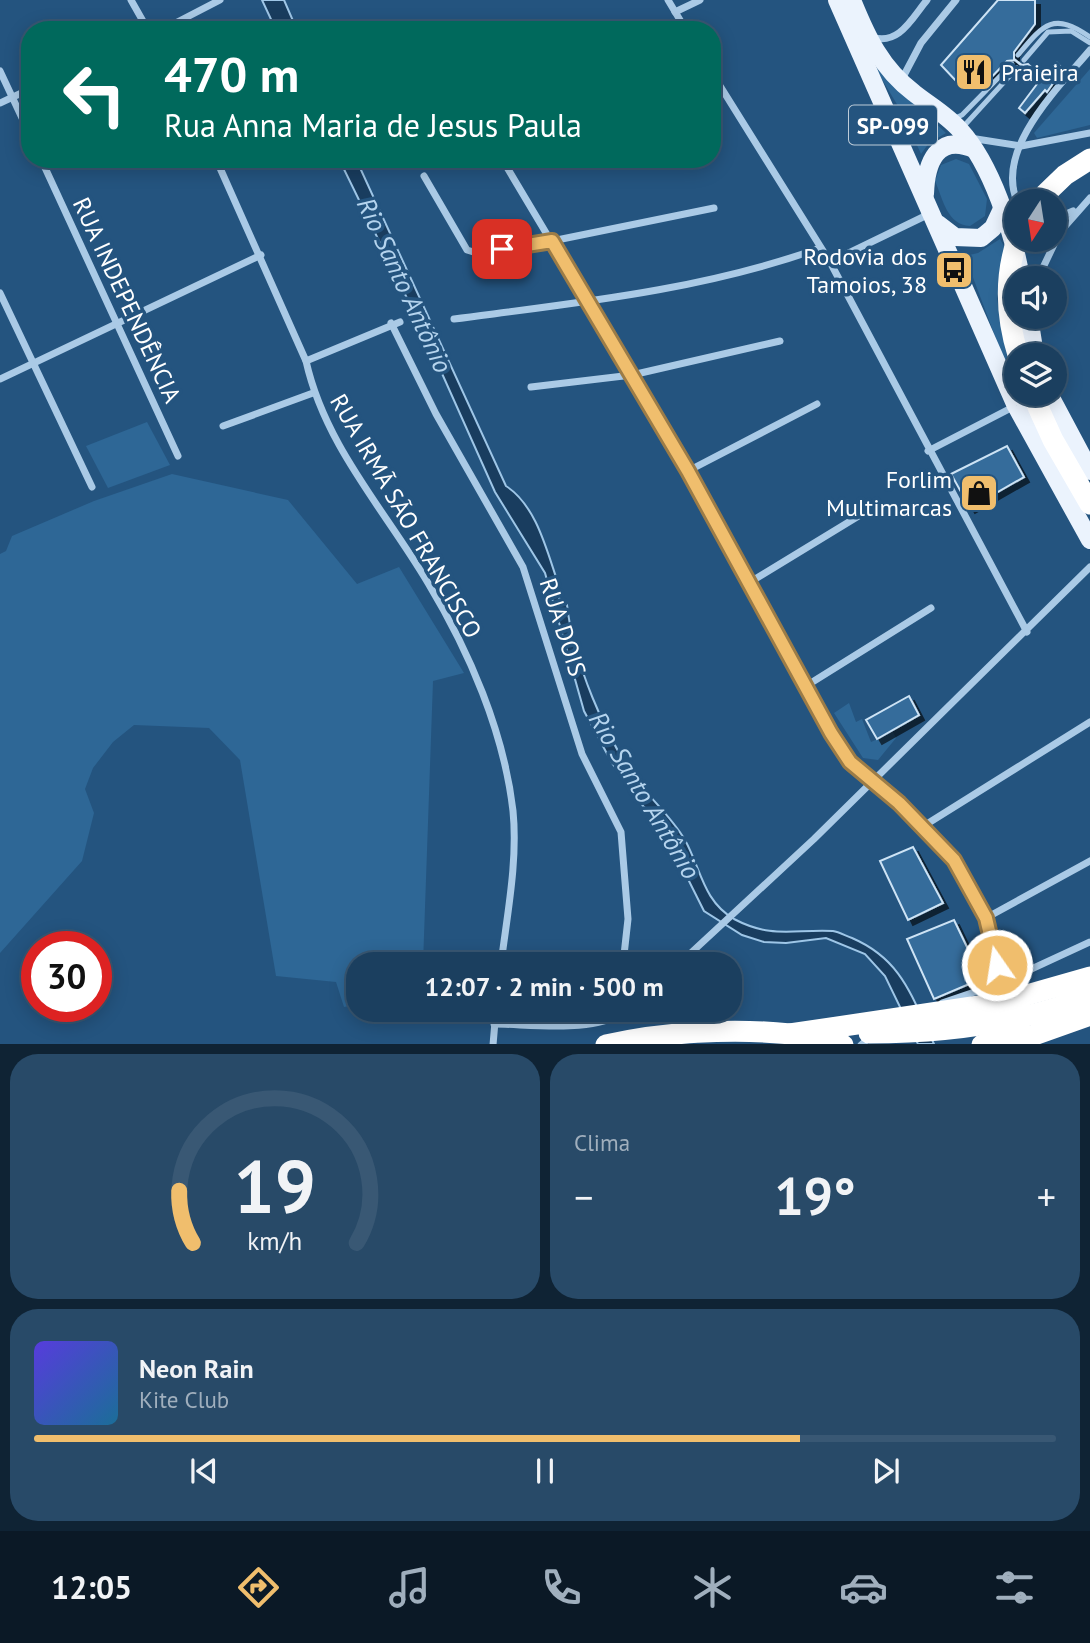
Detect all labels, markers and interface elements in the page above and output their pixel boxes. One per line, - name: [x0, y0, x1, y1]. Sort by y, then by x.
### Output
- text: 470 m: [164, 42, 299, 106]
- icon: left: [49, 49, 140, 140]
- restaurant icon: Praieira: [953, 51, 995, 93]
- place label: Praieira: [1001, 57, 1079, 88]
- text: Rua Anna Maria de Jesus Paula: [164, 104, 582, 146]
- road number: SP-099: [849, 106, 937, 144]
- north arrow: [1004, 189, 1068, 252]
- map controls: [1004, 189, 1067, 406]
- street label: RUA INDEPENDÊNCIA: [66, 192, 188, 408]
- water label: Rio Santo Antônio: [350, 192, 460, 378]
- pin: [472, 219, 532, 279]
- icon: arrive: [483, 230, 521, 268]
- place label: Rodovia dos Tamoios, 38: [803, 241, 927, 300]
- bus stop icon: Rodovia dos Tamoios, 38: [933, 249, 975, 291]
- button: sound: [1004, 266, 1067, 329]
- button: layers: [1004, 343, 1067, 406]
- street label: RUA IRMÃ SÃO FRANCISCO: [323, 388, 489, 644]
- place label: Forlim Multimarcas: [826, 464, 952, 523]
- shop icon: Forlim Multimarcas: [958, 472, 1000, 514]
- street label: RUA DOIS: [533, 574, 593, 680]
- water label: Rio Santo Antônio: [582, 705, 708, 885]
- position arrow: [960, 928, 1034, 1002]
- speed limit sign: 30: [21, 931, 112, 1022]
- text: 12:07 · 2 min · 500 m: [424, 970, 664, 1003]
- text: Clima: [574, 1128, 630, 1157]
- text: 19: [234, 1139, 316, 1233]
- text: 19°: [774, 1162, 856, 1229]
- text: −: [574, 1172, 593, 1221]
- text: +: [1037, 1172, 1056, 1221]
- text: km/h: [248, 1224, 302, 1256]
- text: Neon Rain: [139, 1352, 254, 1385]
- text: Kite Club: [139, 1385, 229, 1414]
- icon: previous: [185, 1452, 223, 1490]
- icon: pause: [526, 1452, 564, 1490]
- icon: next: [867, 1452, 905, 1490]
- icon: directions: [234, 1563, 283, 1612]
- icon: music: [385, 1563, 434, 1612]
- icon: phone: [537, 1563, 586, 1612]
- icon: climate: [688, 1563, 737, 1612]
- icon: car: [839, 1563, 888, 1612]
- icon: filters: [990, 1563, 1039, 1612]
- text: 12:05: [51, 1566, 132, 1608]

